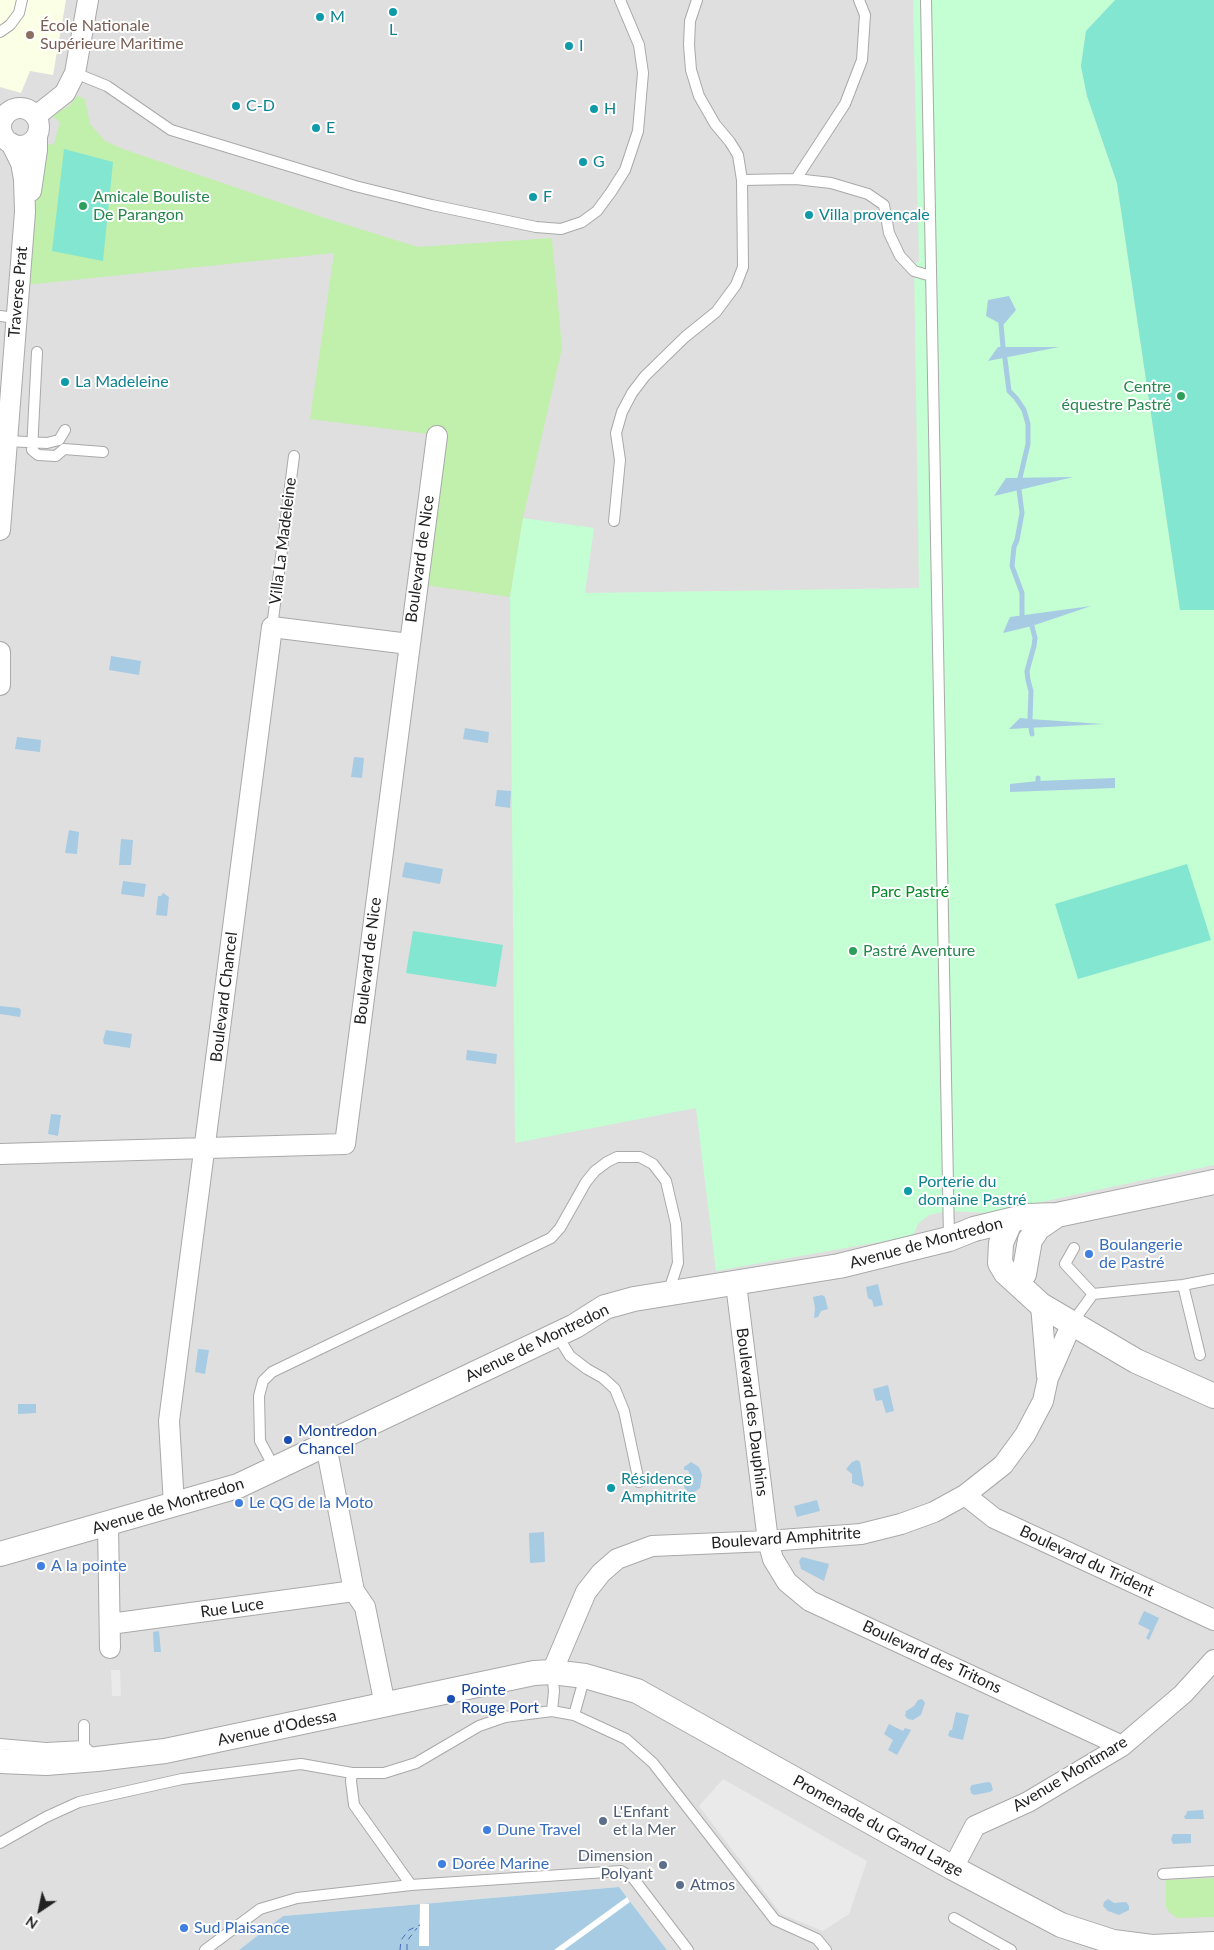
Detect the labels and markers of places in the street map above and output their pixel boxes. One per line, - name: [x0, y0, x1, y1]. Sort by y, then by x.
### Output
- marker: L: [387, 6, 399, 18]
- place label: M: [330, 7, 345, 27]
- marker: M: [314, 11, 326, 23]
- place label: École Nationale Supérieure Maritime: [40, 16, 184, 54]
- place label: L: [389, 20, 397, 40]
- marker: École Nationale Supérieure Maritime: [24, 29, 36, 41]
- place label: I: [579, 36, 583, 56]
- marker: I: [563, 40, 575, 52]
- place label: C-D: [246, 96, 275, 116]
- place label: H: [604, 99, 616, 119]
- marker: C-D: [230, 100, 242, 112]
- marker: H: [588, 103, 600, 115]
- place label: E: [326, 118, 335, 138]
- marker: E: [310, 122, 322, 134]
- place label: G: [593, 152, 605, 172]
- marker: G: [577, 156, 589, 168]
- place label: Amicale Bouliste De Parangon: [93, 187, 210, 225]
- place label: F: [543, 187, 552, 207]
- marker: F: [527, 191, 539, 203]
- marker: Amicale Bouliste De Parangon: [77, 200, 89, 212]
- place label: Villa provençale: [819, 205, 930, 225]
- marker: Villa provençale: [803, 209, 815, 221]
- place label: La Madeleine: [75, 372, 169, 392]
- marker: La Madeleine: [59, 376, 71, 388]
- place label: Centre équestre Pastré: [1062, 377, 1171, 415]
- marker: Centre équestre Pastré: [1175, 390, 1187, 402]
- place label: Pastré Aventure: [863, 941, 975, 961]
- marker: Pastré Aventure: [847, 945, 859, 957]
- place label: Porterie du domaine Pastré: [918, 1172, 1026, 1210]
- marker: Porterie du domaine Pastré: [902, 1185, 914, 1197]
- place label: Boulangerie de Pastré: [1099, 1235, 1183, 1273]
- marker: Boulangerie de Pastré: [1083, 1248, 1095, 1260]
- place label: Montredon Chancel: [298, 1421, 377, 1459]
- marker: Montredon Chancel: [282, 1434, 294, 1446]
- place label: Résidence Amphitrite: [621, 1469, 696, 1507]
- marker: Résidence Amphitrite: [605, 1482, 617, 1494]
- place label: Le QG de la Moto: [249, 1493, 373, 1513]
- marker: Le QG de la Moto: [233, 1497, 245, 1509]
- place label: A la pointe: [51, 1556, 127, 1576]
- marker: A la pointe: [35, 1560, 47, 1572]
- place label: Pointe Rouge Port: [461, 1680, 539, 1718]
- marker: Pointe Rouge Port: [445, 1693, 457, 1705]
- place label: L'Enfant et la Mer: [613, 1802, 676, 1840]
- marker: L'Enfant et la Mer: [597, 1815, 609, 1827]
- place label: Dune Travel: [497, 1820, 581, 1840]
- marker: Dune Travel: [481, 1824, 493, 1836]
- place label: Dimension Polyant: [578, 1846, 653, 1884]
- place label: Dorée Marine: [452, 1854, 549, 1874]
- marker: Dorée Marine: [436, 1858, 448, 1870]
- marker: Dimension Polyant: [657, 1859, 669, 1871]
- place label: Atmos: [690, 1875, 735, 1895]
- marker: Atmos: [674, 1879, 686, 1891]
- place label: Sud Plaisance: [194, 1918, 289, 1938]
- marker: Sud Plaisance: [178, 1922, 190, 1934]

